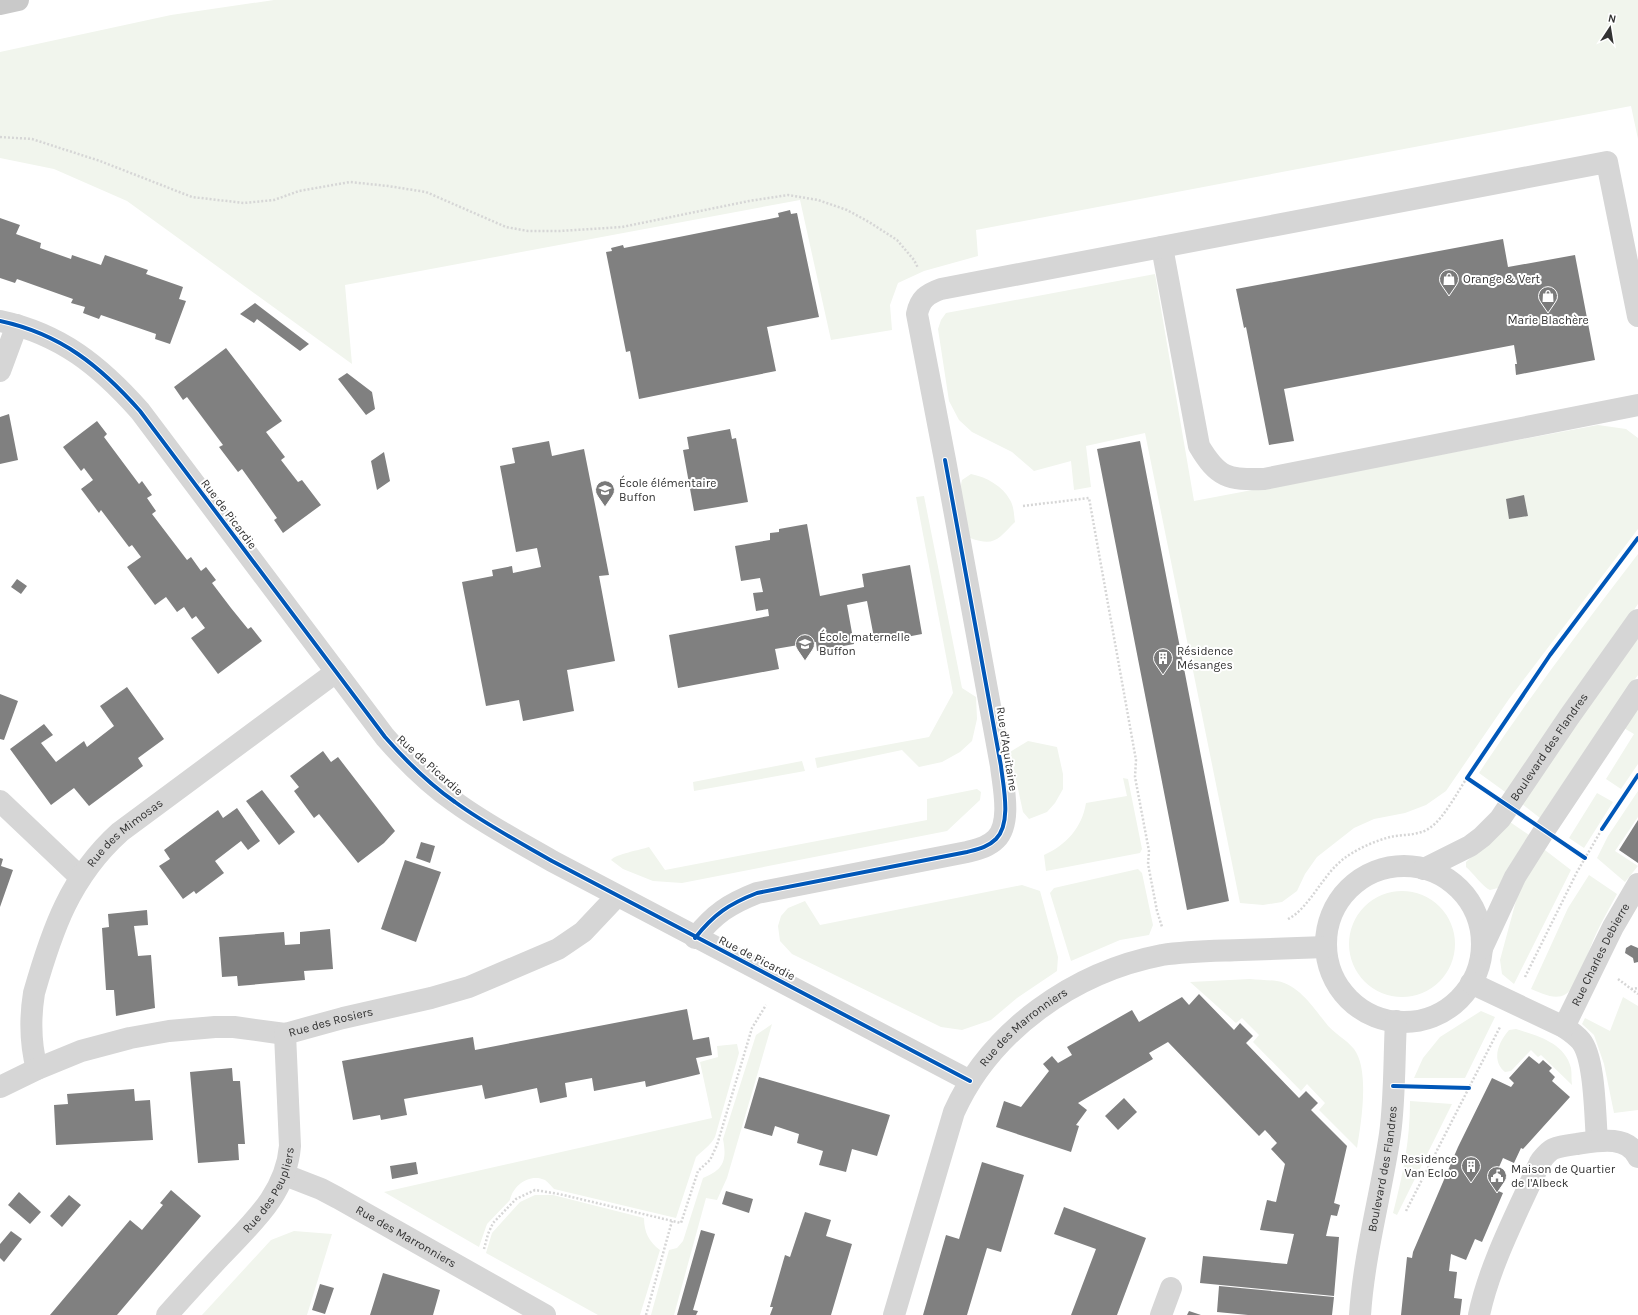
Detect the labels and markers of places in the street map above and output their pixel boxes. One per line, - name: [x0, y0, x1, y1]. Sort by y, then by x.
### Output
- shop icon: Orange & Vert: [1438, 268, 1460, 296]
- place label: Orange & Vert: [1463, 272, 1540, 286]
- shop icon: Marie Blachère: [1537, 285, 1559, 313]
- place label: Marie Blachère: [1507, 313, 1589, 327]
- place label: École élémentaire Buffon: [619, 475, 716, 504]
- school or university icon: École élémentaire Buffon: [594, 479, 616, 507]
- place label: École maternelle Buffon: [819, 629, 910, 658]
- school or university icon: École maternelle Buffon: [794, 633, 816, 661]
- place label: Résidence Mésanges: [1177, 644, 1233, 672]
- building icon: Résidence Mésanges: [1152, 647, 1174, 675]
- place label: Residence Van Ecloo: [1401, 1152, 1457, 1180]
- building icon: Residence Van Ecloo: [1460, 1155, 1482, 1183]
- place label: Maison de Quartier de l'Albeck: [1511, 1162, 1616, 1190]
- public building icon: Maison de Quartier de l'Albeck: [1486, 1165, 1508, 1193]

